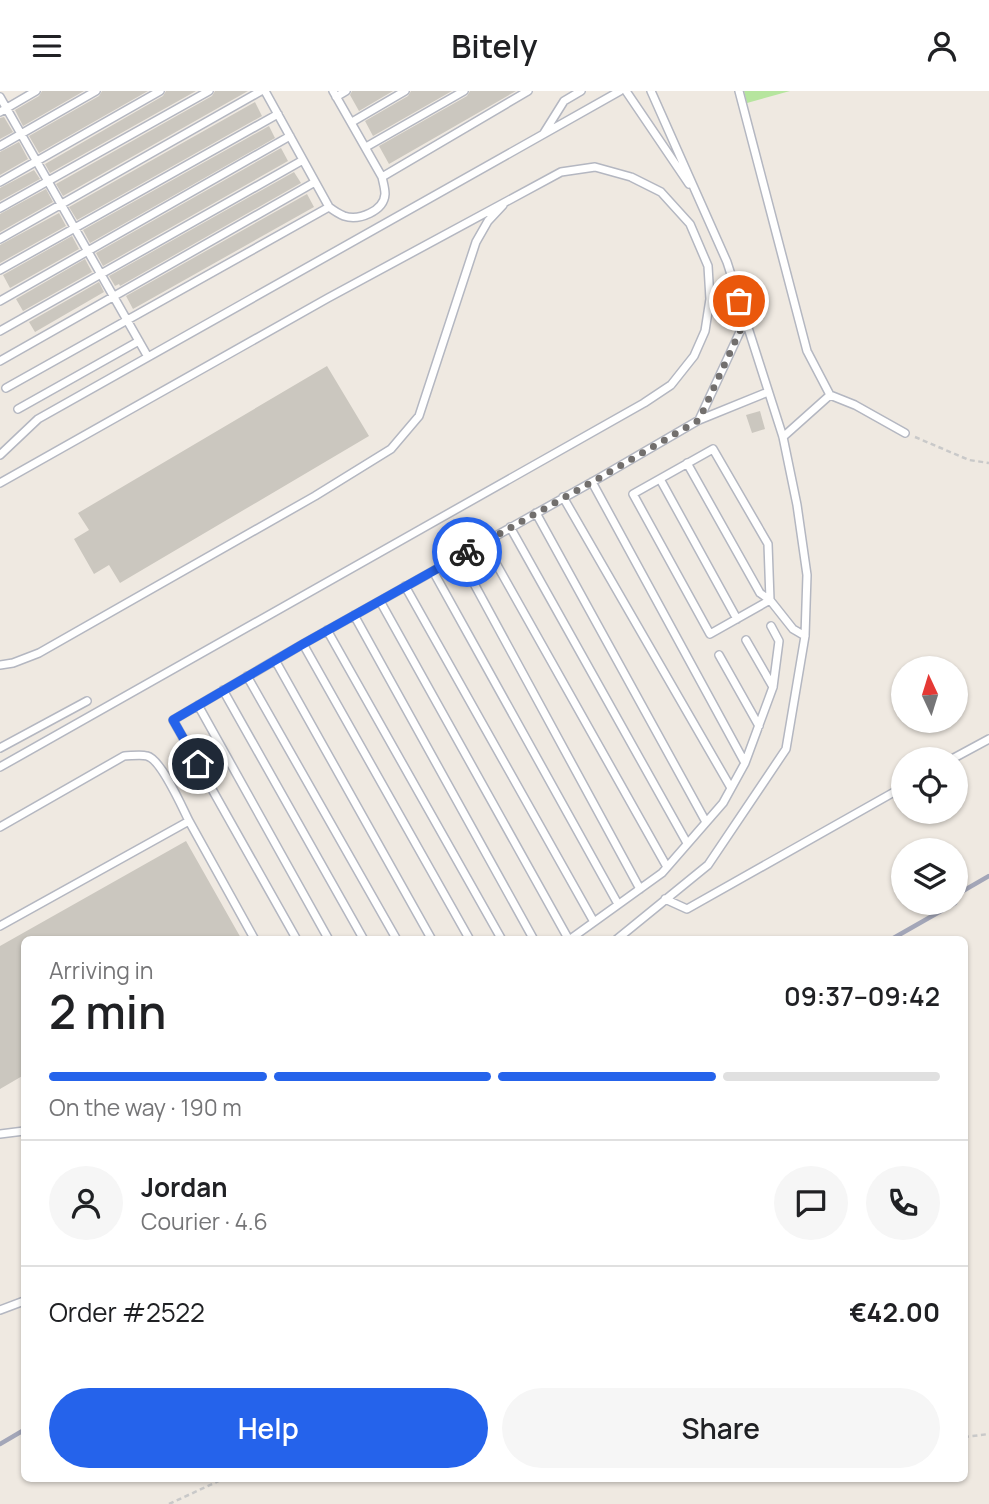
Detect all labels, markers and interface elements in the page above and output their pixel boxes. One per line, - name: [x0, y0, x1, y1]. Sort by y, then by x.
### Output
- text: Bitely: [451, 24, 538, 68]
- icon: menu: [28, 27, 66, 65]
- icon: person: [923, 27, 961, 65]
- pin: [709, 271, 769, 331]
- icon: bag: [720, 282, 758, 320]
- courier: [432, 517, 502, 587]
- icon: bike: [448, 533, 486, 571]
- north arrow: [891, 656, 968, 733]
- map controls: [891, 656, 968, 915]
- pin: [168, 734, 228, 794]
- icon: home: [179, 745, 217, 783]
- button: locate: [891, 747, 968, 824]
- button: layers: [891, 838, 968, 915]
- text: Arriving in: [49, 954, 154, 986]
- text: 09:37–09:42: [784, 978, 940, 1014]
- text: 2 min: [49, 980, 166, 1043]
- text: On the way · 190 m: [49, 1091, 242, 1123]
- button: person: [49, 1166, 123, 1240]
- button: chat: [774, 1166, 848, 1240]
- button: phone: [866, 1166, 940, 1240]
- text: Jordan: [141, 1169, 227, 1205]
- text: Courier · 4.6: [141, 1205, 268, 1237]
- text: Order #2522: [49, 1294, 205, 1330]
- text: €42.00: [849, 1294, 940, 1330]
- button: Help: [49, 1388, 488, 1468]
- button: Share: [502, 1388, 940, 1468]

